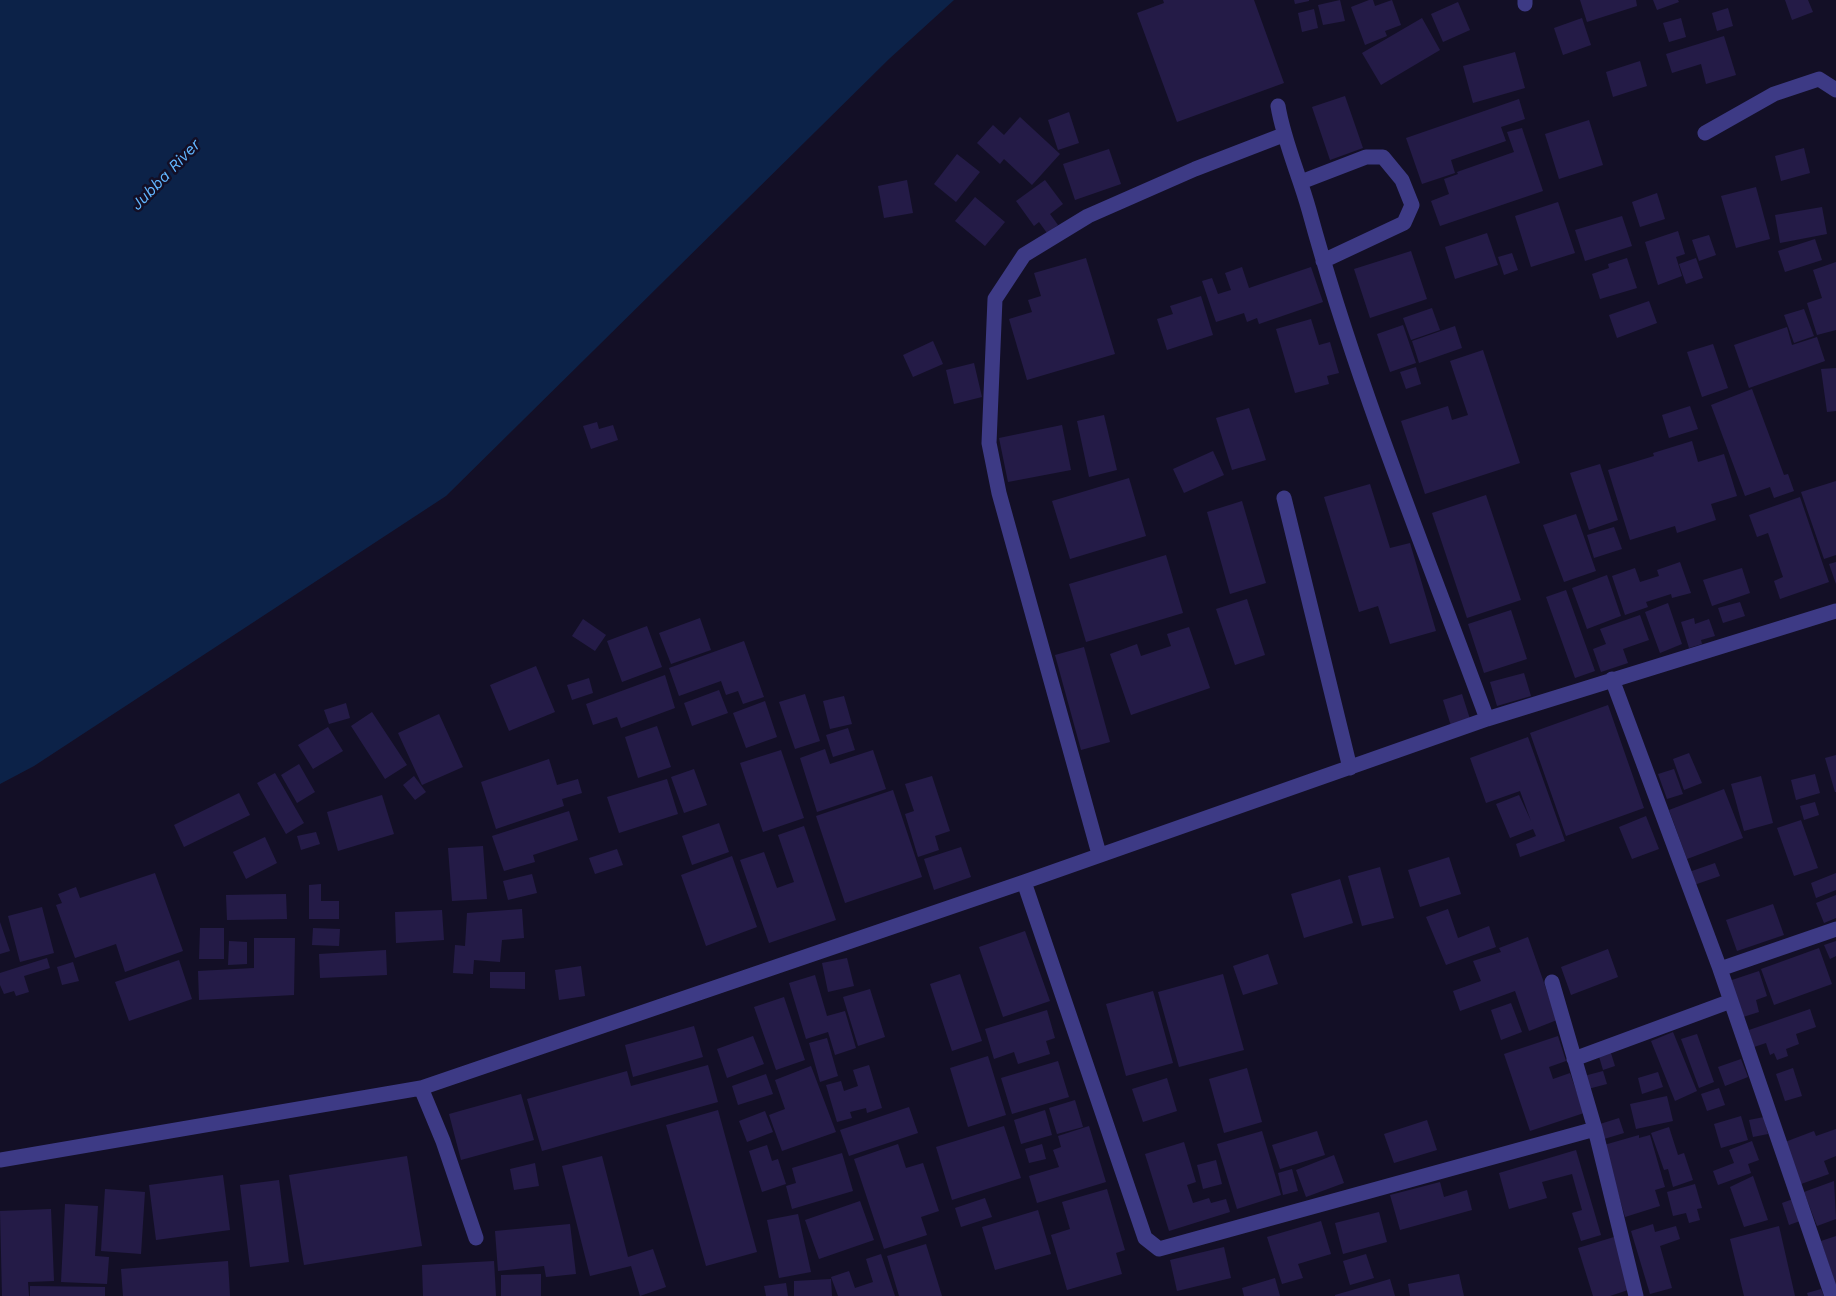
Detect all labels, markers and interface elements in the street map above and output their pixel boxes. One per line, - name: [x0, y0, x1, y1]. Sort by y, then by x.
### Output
- water label: Jubba River: [127, 136, 205, 214]

